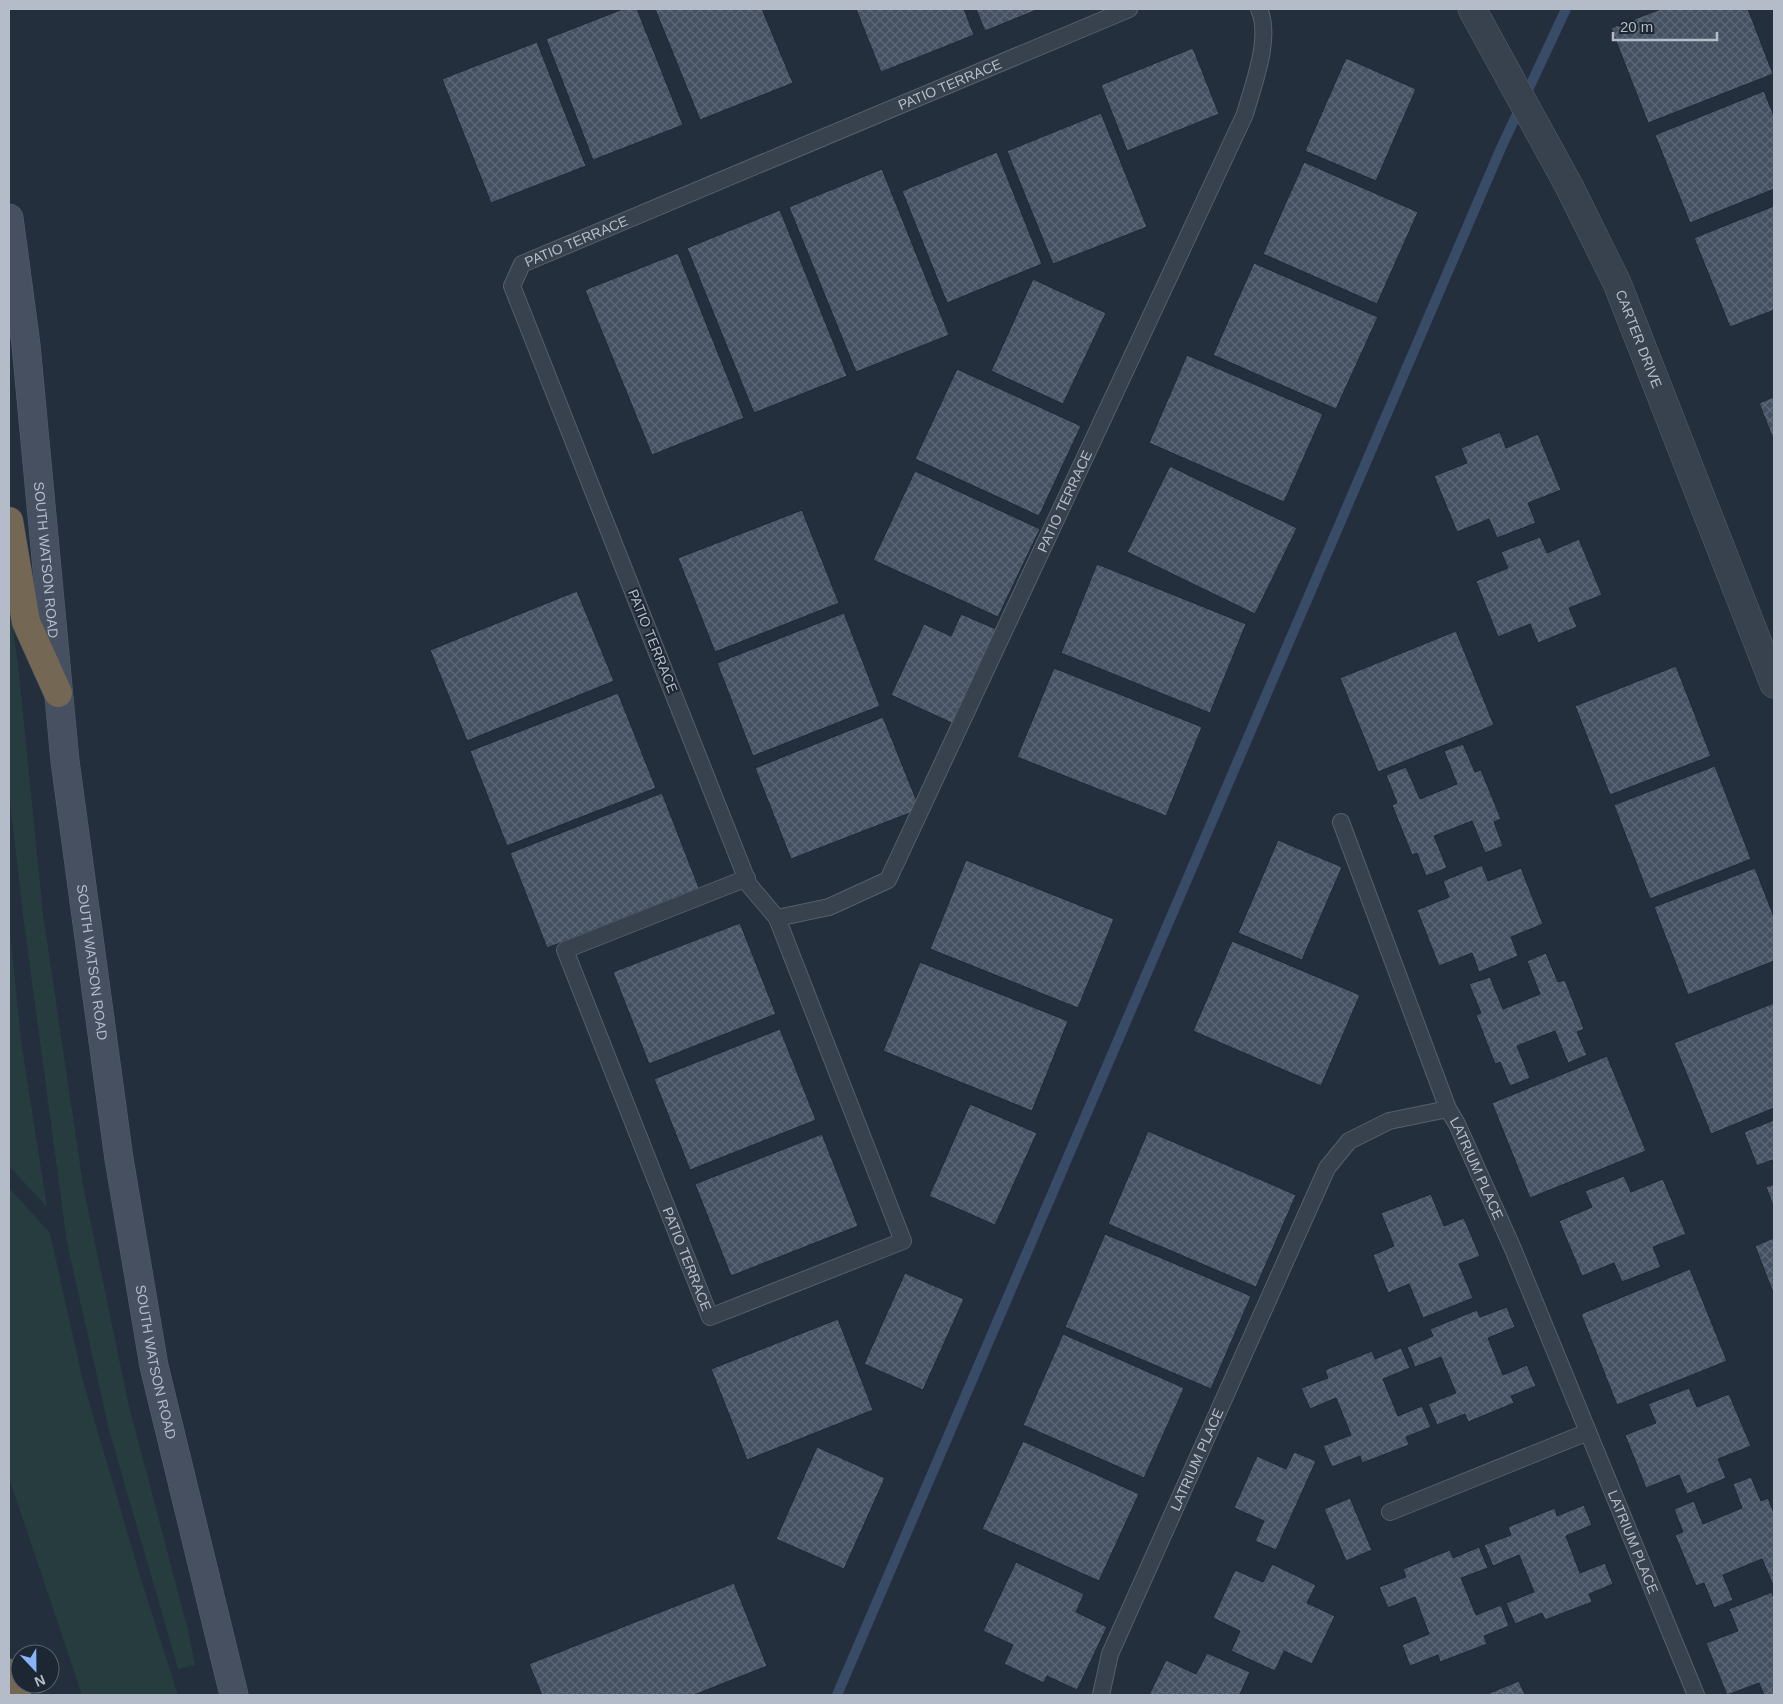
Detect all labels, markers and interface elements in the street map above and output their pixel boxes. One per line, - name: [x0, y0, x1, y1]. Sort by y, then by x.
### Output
- scale bar: [1613, 10, 1717, 42]
- text: 20 m: [1620, 18, 1653, 35]
- street label: PATIO TERRACE: [896, 56, 1004, 113]
- street label: PATIO TERRACE: [522, 212, 630, 270]
- street label: CARTER DRIVE: [1612, 287, 1665, 390]
- street label: PATIO TERRACE: [1034, 448, 1095, 555]
- street label: SOUTH WATSON ROAD: [31, 481, 61, 639]
- street label: PATIO TERRACE: [625, 587, 681, 695]
- street label: SOUTH WATSON ROAD: [74, 883, 111, 1041]
- street label: LATRIUM PLACE: [1447, 1114, 1507, 1222]
- street label: PATIO TERRACE: [659, 1205, 715, 1313]
- street label: SOUTH WATSON ROAD: [132, 1284, 180, 1441]
- street label: LATRIUM PLACE: [1167, 1406, 1227, 1513]
- street label: LATRIUM PLACE: [1605, 1488, 1662, 1596]
- north arrow: [10, 1644, 60, 1694]
- text: N: [32, 1672, 48, 1690]

